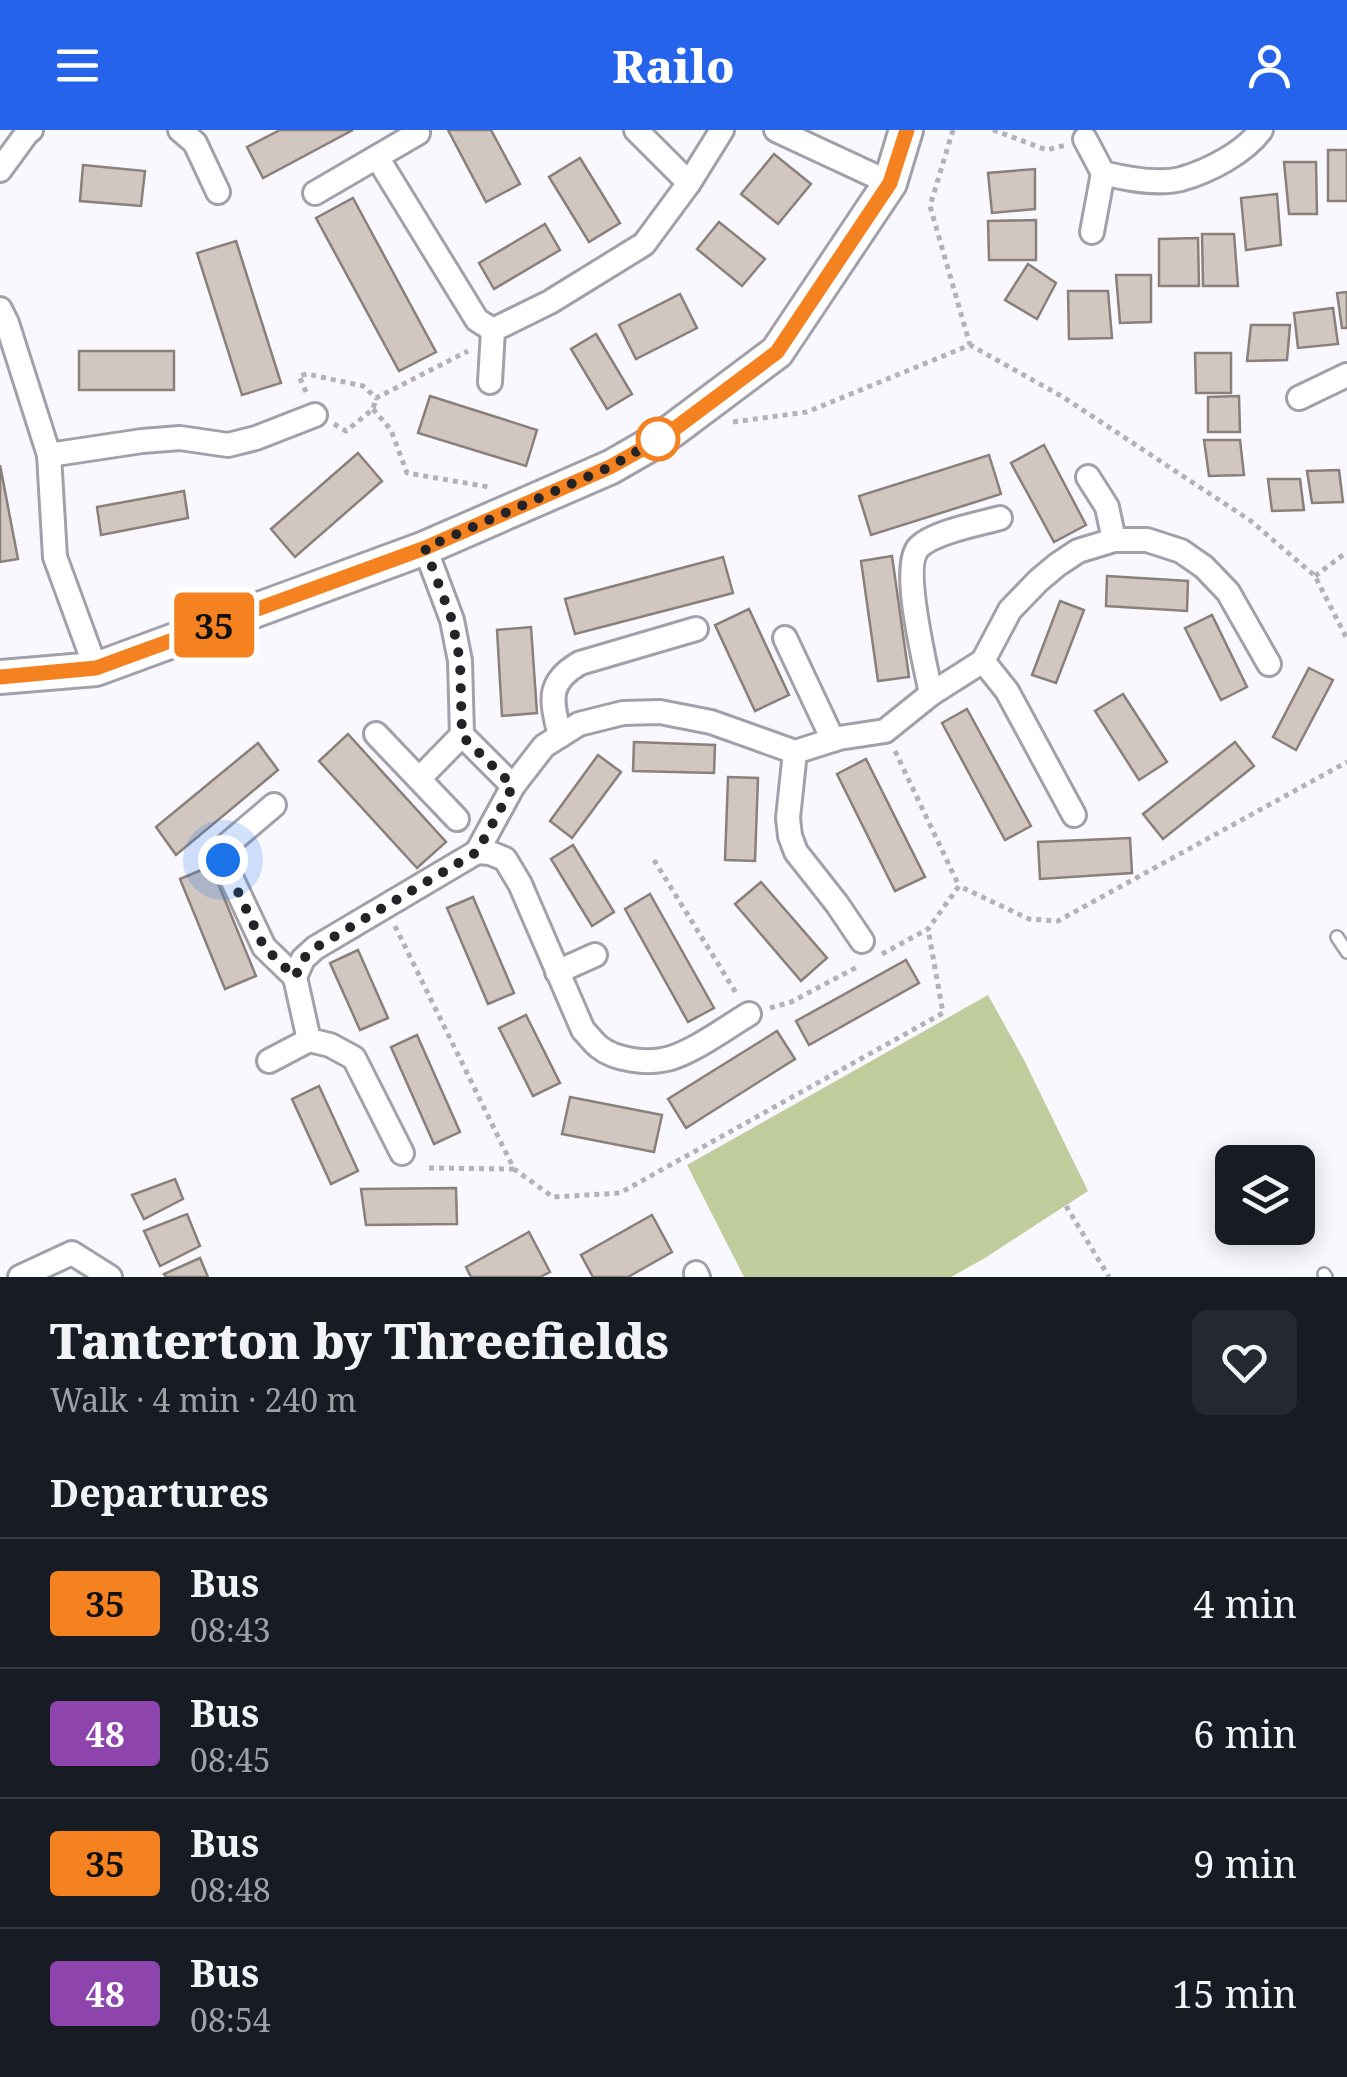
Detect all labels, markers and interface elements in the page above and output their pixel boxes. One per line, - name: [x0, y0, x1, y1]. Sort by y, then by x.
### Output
- text: Railo: [613, 35, 735, 96]
- icon: menu: [50, 38, 105, 93]
- icon: person: [1242, 38, 1297, 93]
- unlabelled marker: [637, 418, 679, 460]
- line badge: 35: [169, 592, 259, 658]
- text: 35: [194, 602, 234, 649]
- your location: [198, 835, 248, 885]
- map controls: [1215, 1145, 1315, 1245]
- button: layers: [1215, 1145, 1315, 1245]
- text: Tanterton by Threefields: [50, 1308, 669, 1373]
- button: heart: [1192, 1310, 1297, 1415]
- text: Walk · 4 min · 240 m: [50, 1378, 357, 1421]
- text: Departures: [50, 1466, 269, 1518]
- text: Bus: [190, 1556, 259, 1608]
- text: 4 min: [1193, 1577, 1297, 1629]
- text: 35: [85, 1580, 125, 1627]
- text: 08:43: [190, 1608, 271, 1651]
- text: Bus: [190, 1686, 259, 1738]
- text: 6 min: [1193, 1707, 1297, 1759]
- text: 48: [85, 1710, 125, 1757]
- text: 08:45: [190, 1738, 271, 1781]
- text: Bus: [190, 1816, 259, 1868]
- text: 9 min: [1193, 1837, 1297, 1889]
- text: 35: [85, 1840, 125, 1887]
- text: 08:48: [190, 1868, 271, 1911]
- text: Bus: [190, 1946, 259, 1998]
- text: 15 min: [1172, 1967, 1297, 2019]
- text: 48: [85, 1970, 125, 2017]
- text: 08:54: [190, 1998, 271, 2041]

